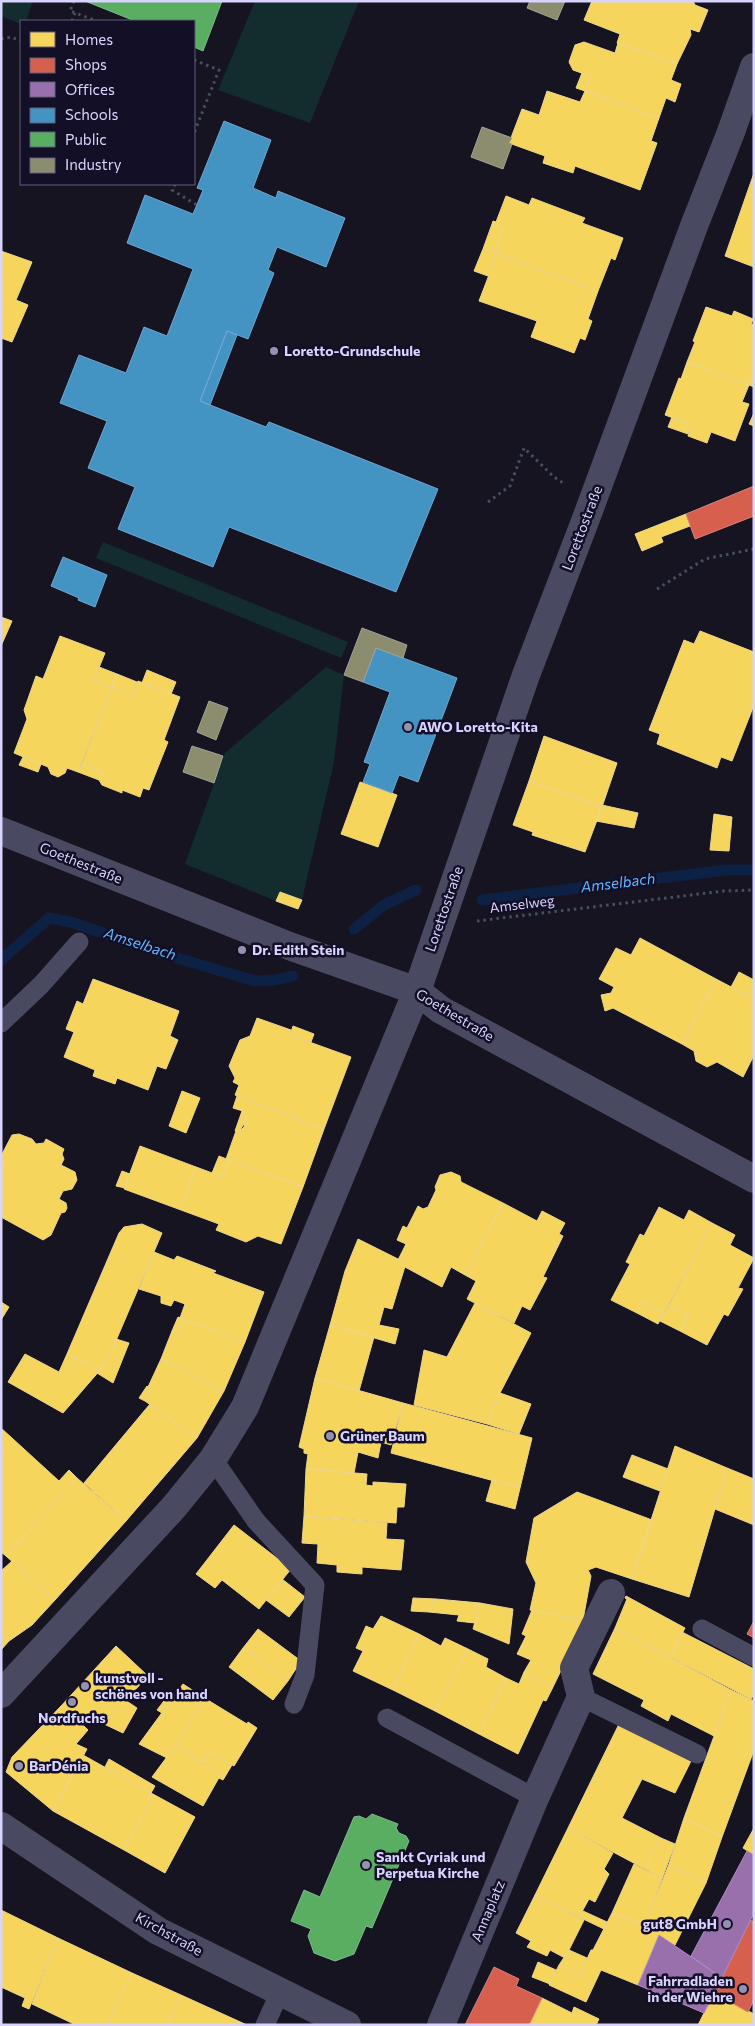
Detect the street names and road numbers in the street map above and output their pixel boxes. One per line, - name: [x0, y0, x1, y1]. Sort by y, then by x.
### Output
- street label: Lorettostraße: [558, 483, 605, 573]
- street label: Goethestraße: [37, 838, 125, 887]
- street label: Lorettostraße: [421, 864, 466, 954]
- street label: Amselweg: [489, 891, 556, 916]
- street label: Goethestraße: [413, 985, 497, 1044]
- street label: Annaplatz: [467, 1878, 508, 1944]
- street label: Kirchstraße: [133, 1908, 206, 1959]

